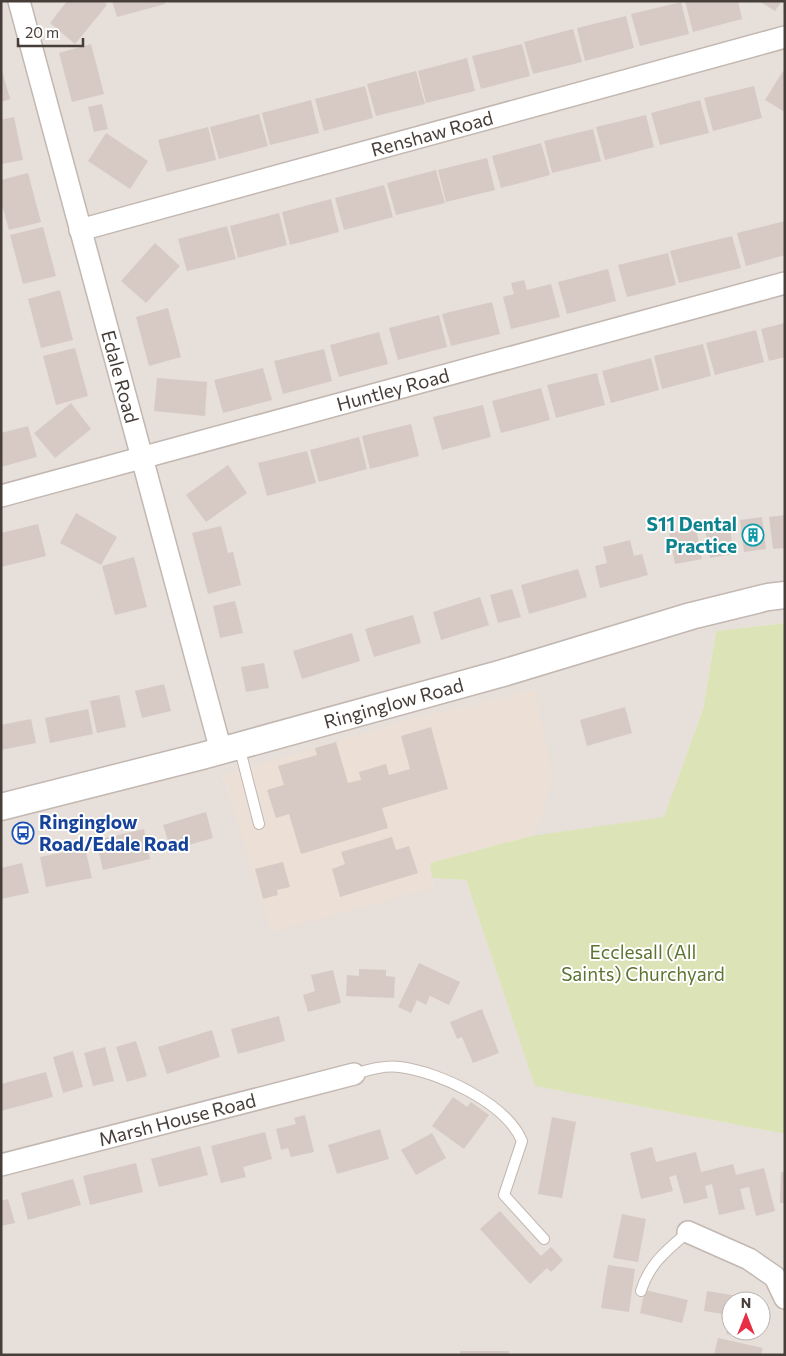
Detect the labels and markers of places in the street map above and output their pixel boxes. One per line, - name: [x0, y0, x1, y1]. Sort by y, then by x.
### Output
- place label: S11 Dental Practice: [647, 512, 737, 557]
- building icon: S11 Dental Practice: [741, 523, 765, 547]
- place label: Ringinglow Road/Edale Road: [39, 810, 189, 855]
- bus stop icon: Ringinglow Road/Edale Road: [11, 821, 35, 845]

